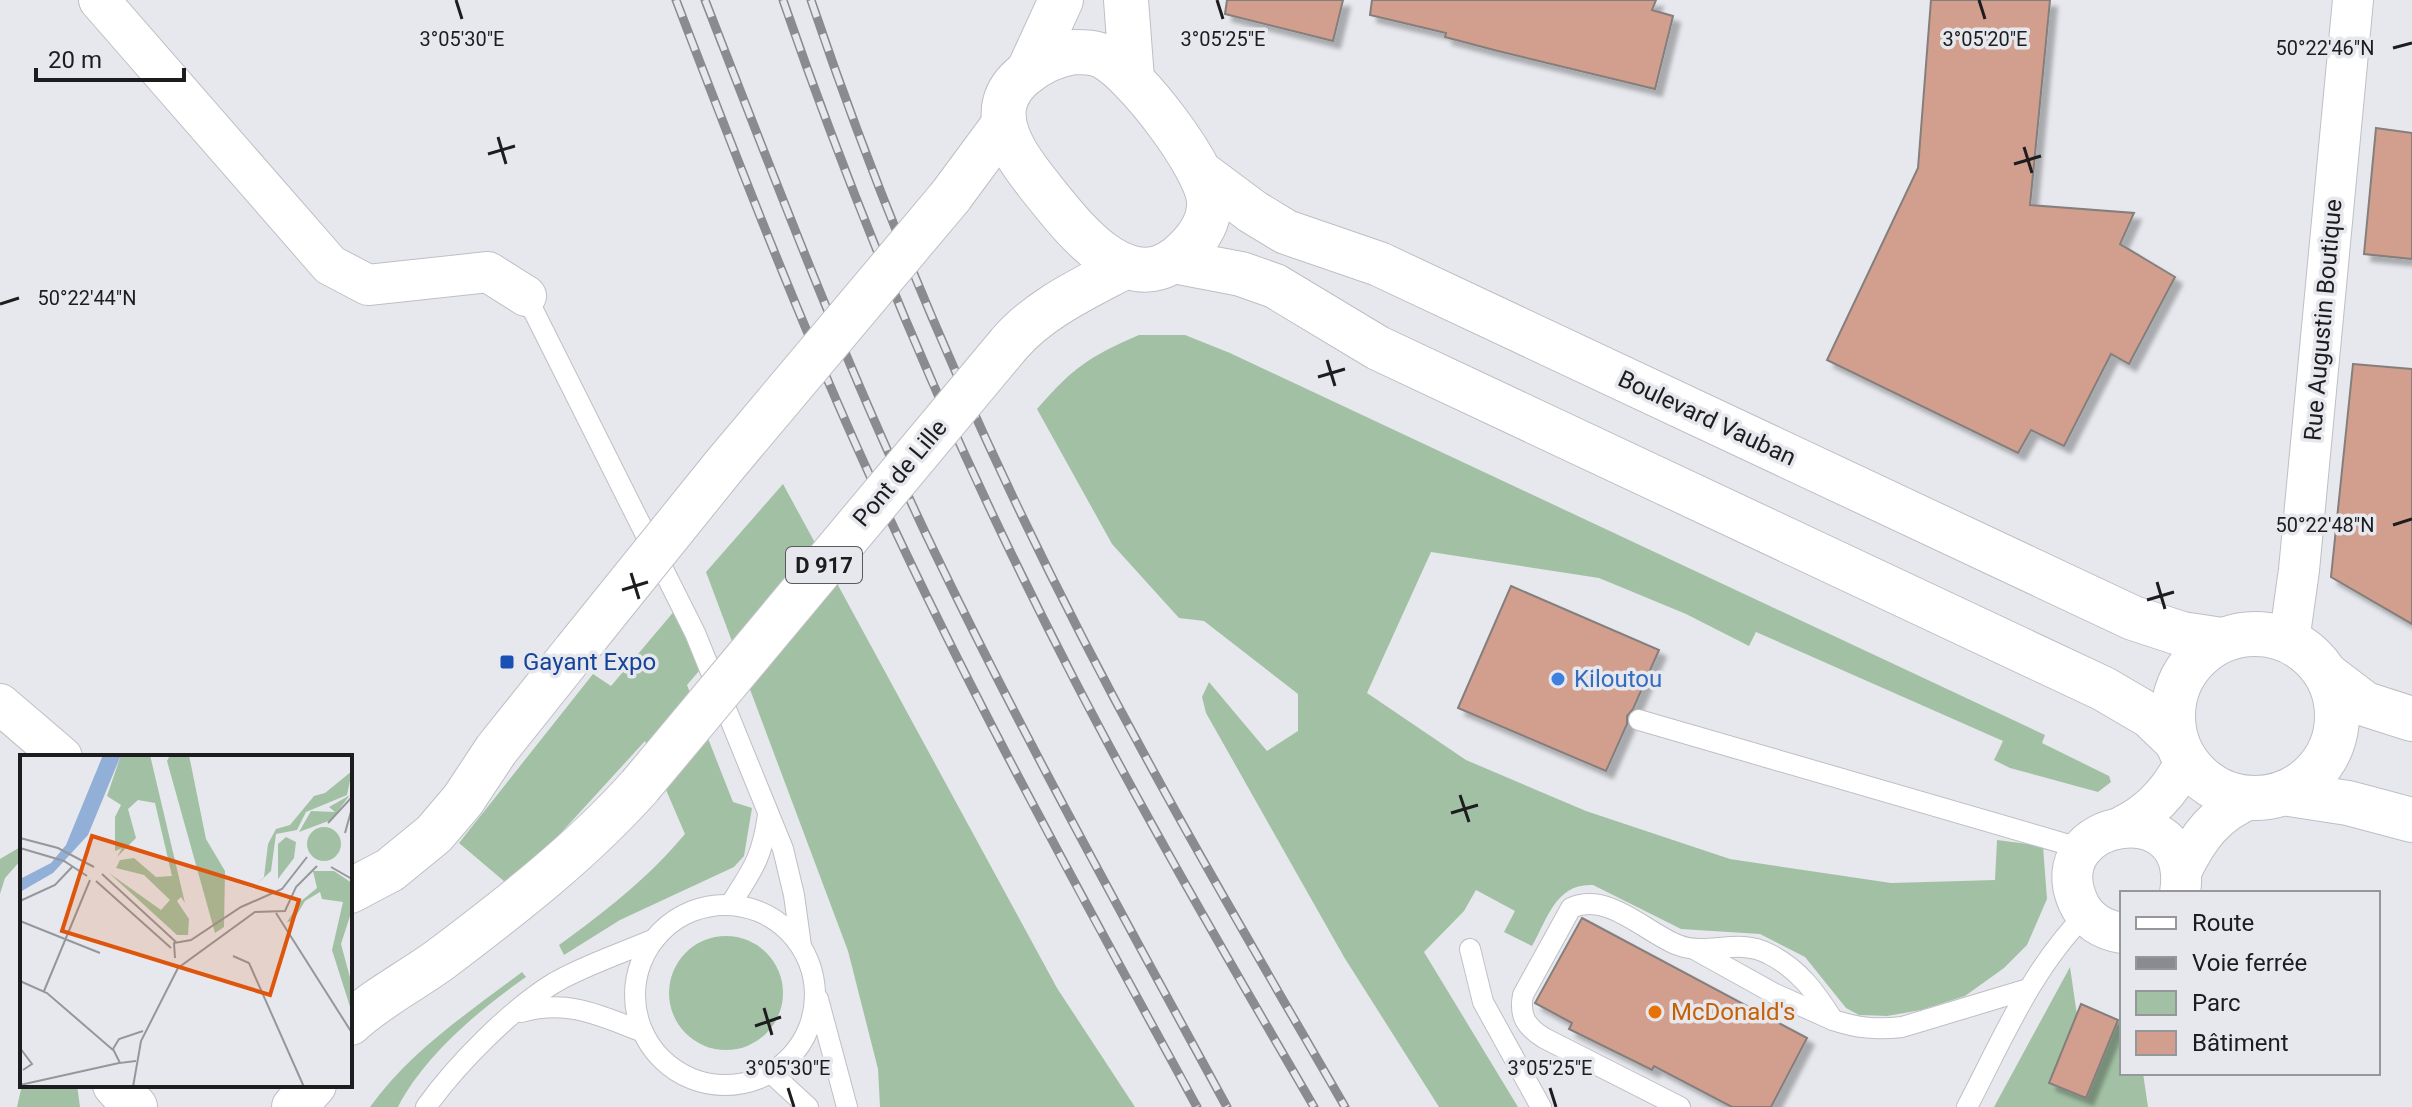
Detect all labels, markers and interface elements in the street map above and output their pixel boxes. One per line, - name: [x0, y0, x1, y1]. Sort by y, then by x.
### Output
- text: 3°05'30"E: [420, 27, 504, 51]
- text: 3°05'25"E: [1181, 27, 1265, 51]
- text: 3°05'20"E: [1943, 27, 2027, 51]
- scale bar: [36, 32, 184, 82]
- text: 50°22'46"N: [2275, 36, 2375, 60]
- text: 20 m: [48, 46, 102, 74]
- street label: Rue Augustin Boutique: [2298, 198, 2348, 442]
- text: 50°22'44"N: [37, 286, 137, 310]
- street label: Boulevard Vauban: [1614, 365, 1800, 471]
- street label: Pont de Lille: [847, 414, 953, 532]
- text: 50°22'48"N: [2275, 513, 2375, 537]
- road number: D 917: [786, 547, 862, 583]
- place label: Gayant Expo: [523, 648, 656, 676]
- marker: Gayant Expo: [498, 653, 516, 671]
- place label: Kiloutou: [1574, 665, 1662, 693]
- marker: Kiloutou: [1549, 670, 1567, 688]
- inset map: [20, 755, 352, 1087]
- legend: [2120, 891, 2380, 1075]
- text: Route: [2192, 909, 2254, 937]
- text: Voie ferrée: [2192, 949, 2307, 977]
- text: Parc: [2192, 989, 2241, 1017]
- place label: McDonald's: [1671, 998, 1795, 1026]
- marker: McDonald's: [1646, 1003, 1664, 1021]
- text: Bâtiment: [2192, 1029, 2289, 1057]
- text: 3°05'30"E: [746, 1056, 830, 1080]
- text: 3°05'25"E: [1508, 1056, 1592, 1080]

